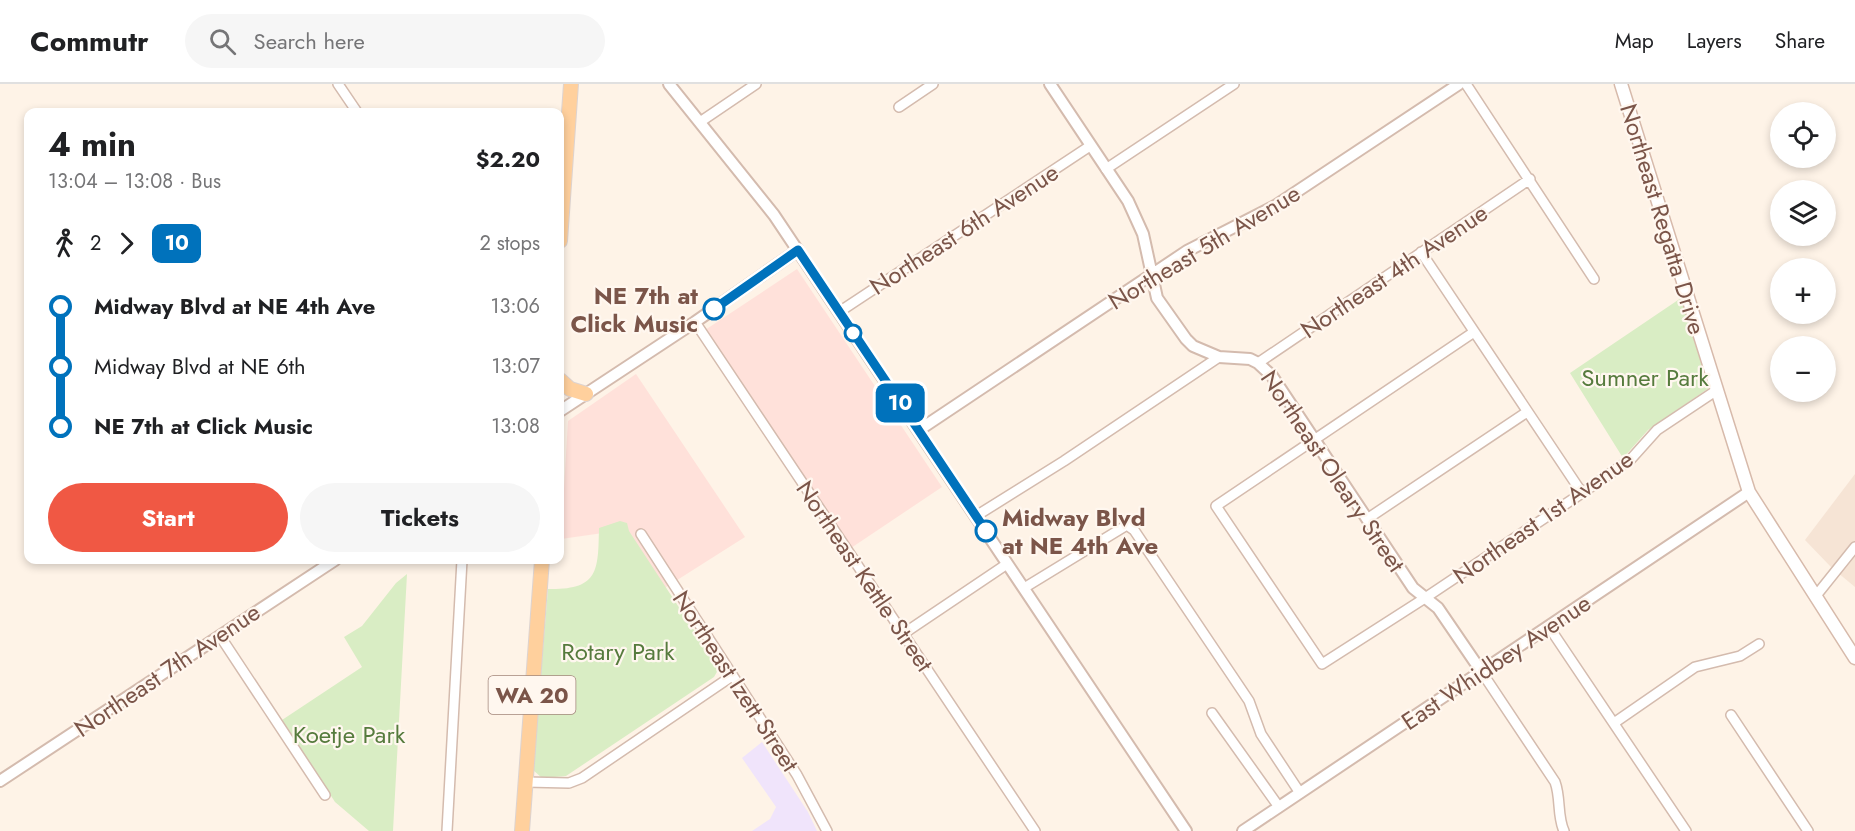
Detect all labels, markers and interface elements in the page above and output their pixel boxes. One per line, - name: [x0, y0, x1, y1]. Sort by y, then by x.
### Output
- search box: [185, 14, 605, 68]
- text: Commutr: [30, 21, 149, 62]
- icon: search: [206, 25, 239, 58]
- text: Search here: [254, 25, 365, 57]
- text: Map: [1615, 26, 1654, 56]
- text: Layers: [1687, 26, 1742, 56]
- text: Share: [1775, 26, 1825, 56]
- street label: Northeast Regatta Drive: [1611, 99, 1715, 339]
- map controls: [1770, 102, 1836, 402]
- button: locate: [1770, 102, 1836, 168]
- text: 4 min: [48, 121, 136, 168]
- text: $2.20: [476, 143, 540, 175]
- street label: Northeast 6th Avenue: [863, 155, 1065, 303]
- text: 13:04 – 13:08 · Bus: [48, 167, 221, 196]
- street label: Northeast 5th Avenue: [1101, 176, 1307, 318]
- button: layers: [1770, 180, 1836, 246]
- street label: Northeast 4th Avenue: [1293, 195, 1495, 347]
- icon: walk: [48, 227, 81, 260]
- icon: forward: [110, 227, 143, 260]
- text: 10: [164, 228, 189, 258]
- text: 2: [90, 229, 101, 258]
- text: 2 stops: [479, 229, 540, 258]
- button: +: [1770, 258, 1836, 324]
- place label: NE 7th at Click Music: [571, 278, 698, 341]
- text: Midway Blvd at NE 4th Ave: [94, 290, 375, 322]
- text: 13:06: [491, 292, 540, 321]
- marker: NE 7th at Click Music: [703, 298, 725, 320]
- unlabelled marker: [844, 324, 862, 342]
- button: −: [1770, 336, 1836, 402]
- text: Midway Blvd at NE 6th: [94, 350, 306, 382]
- text: 13:07: [492, 352, 540, 381]
- park label: Sumner Park: [1581, 360, 1709, 395]
- street label: Northeast Oleary Street: [1252, 363, 1414, 579]
- line badge: 10: [873, 384, 927, 422]
- text: 10: [888, 388, 912, 418]
- text: NE 7th at Click Music: [94, 410, 313, 442]
- text: 13:08: [491, 412, 540, 441]
- street label: Northeast 1st Avenue: [1446, 442, 1640, 592]
- street label: Northeast Kettle Street: [788, 473, 942, 679]
- button: Start: [48, 483, 288, 552]
- button: Tickets: [300, 483, 540, 552]
- place label: Midway Blvd at NE 4th Ave: [1002, 500, 1158, 563]
- marker: Midway Blvd at NE 4th Ave: [975, 520, 997, 542]
- street label: Northeast Izett Street: [664, 584, 808, 779]
- street label: East Whidbey Avenue: [1394, 585, 1598, 739]
- street label: Northeast 7th Avenue: [67, 595, 267, 745]
- park label: Rotary Park: [561, 634, 675, 669]
- road number: WA 20: [488, 676, 576, 714]
- park label: Koetje Park: [293, 717, 406, 752]

